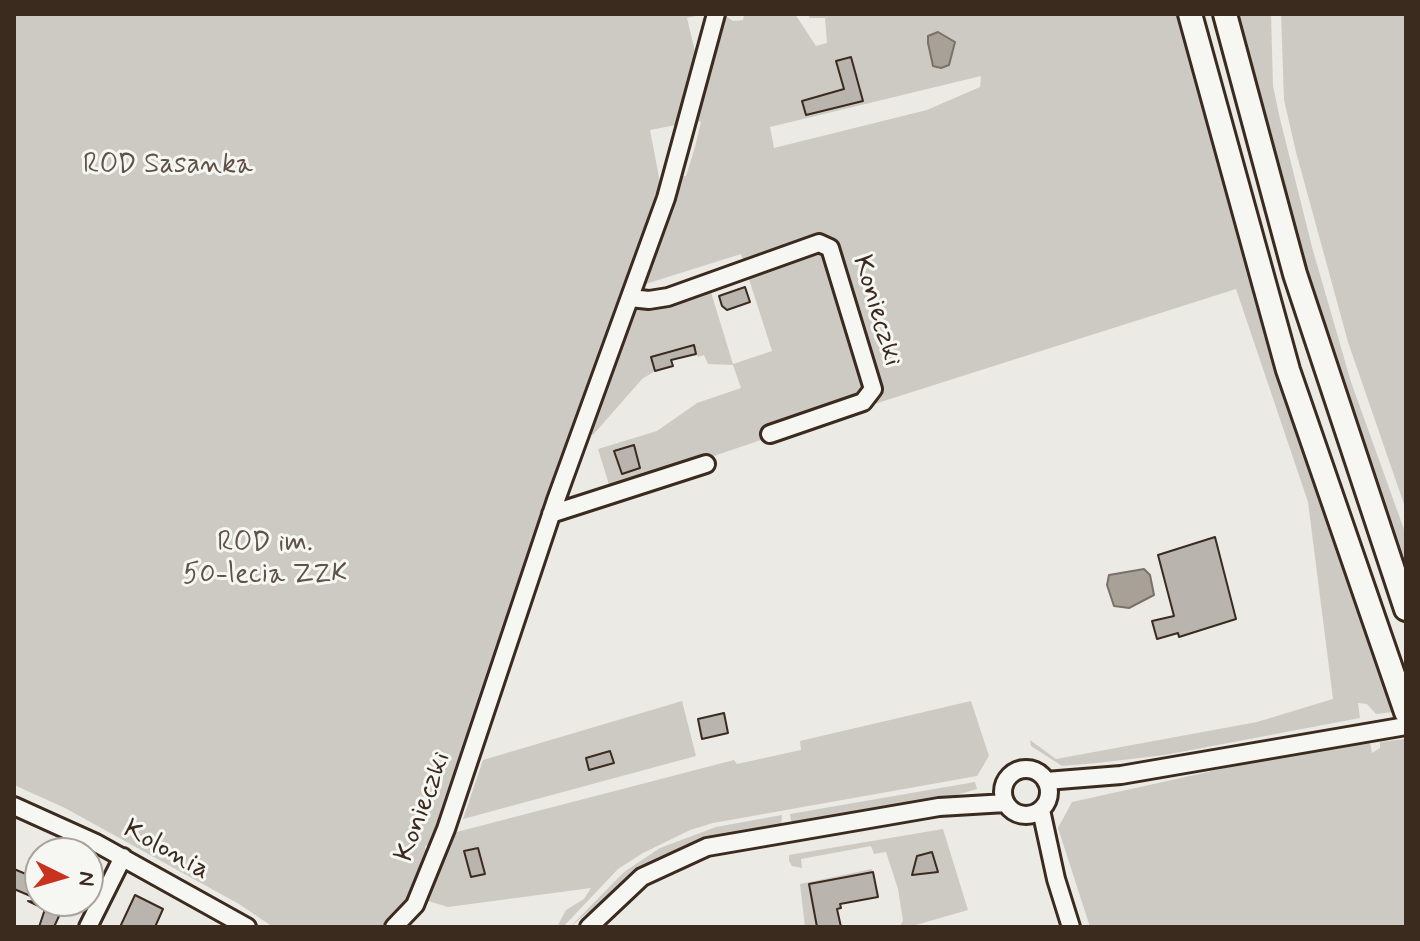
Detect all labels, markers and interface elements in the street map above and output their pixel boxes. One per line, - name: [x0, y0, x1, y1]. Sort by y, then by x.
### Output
- park label: ROD Sasanka: [83, 149, 253, 183]
- street label: Konieczki: [843, 252, 909, 370]
- park label: ROD im. 50-lecia ZZK: [183, 527, 347, 593]
- street label: Konieczki: [389, 748, 459, 866]
- street label: Kolonia: [117, 814, 215, 888]
- north arrow: [24, 837, 104, 917]
- text: N: [71, 870, 101, 887]

